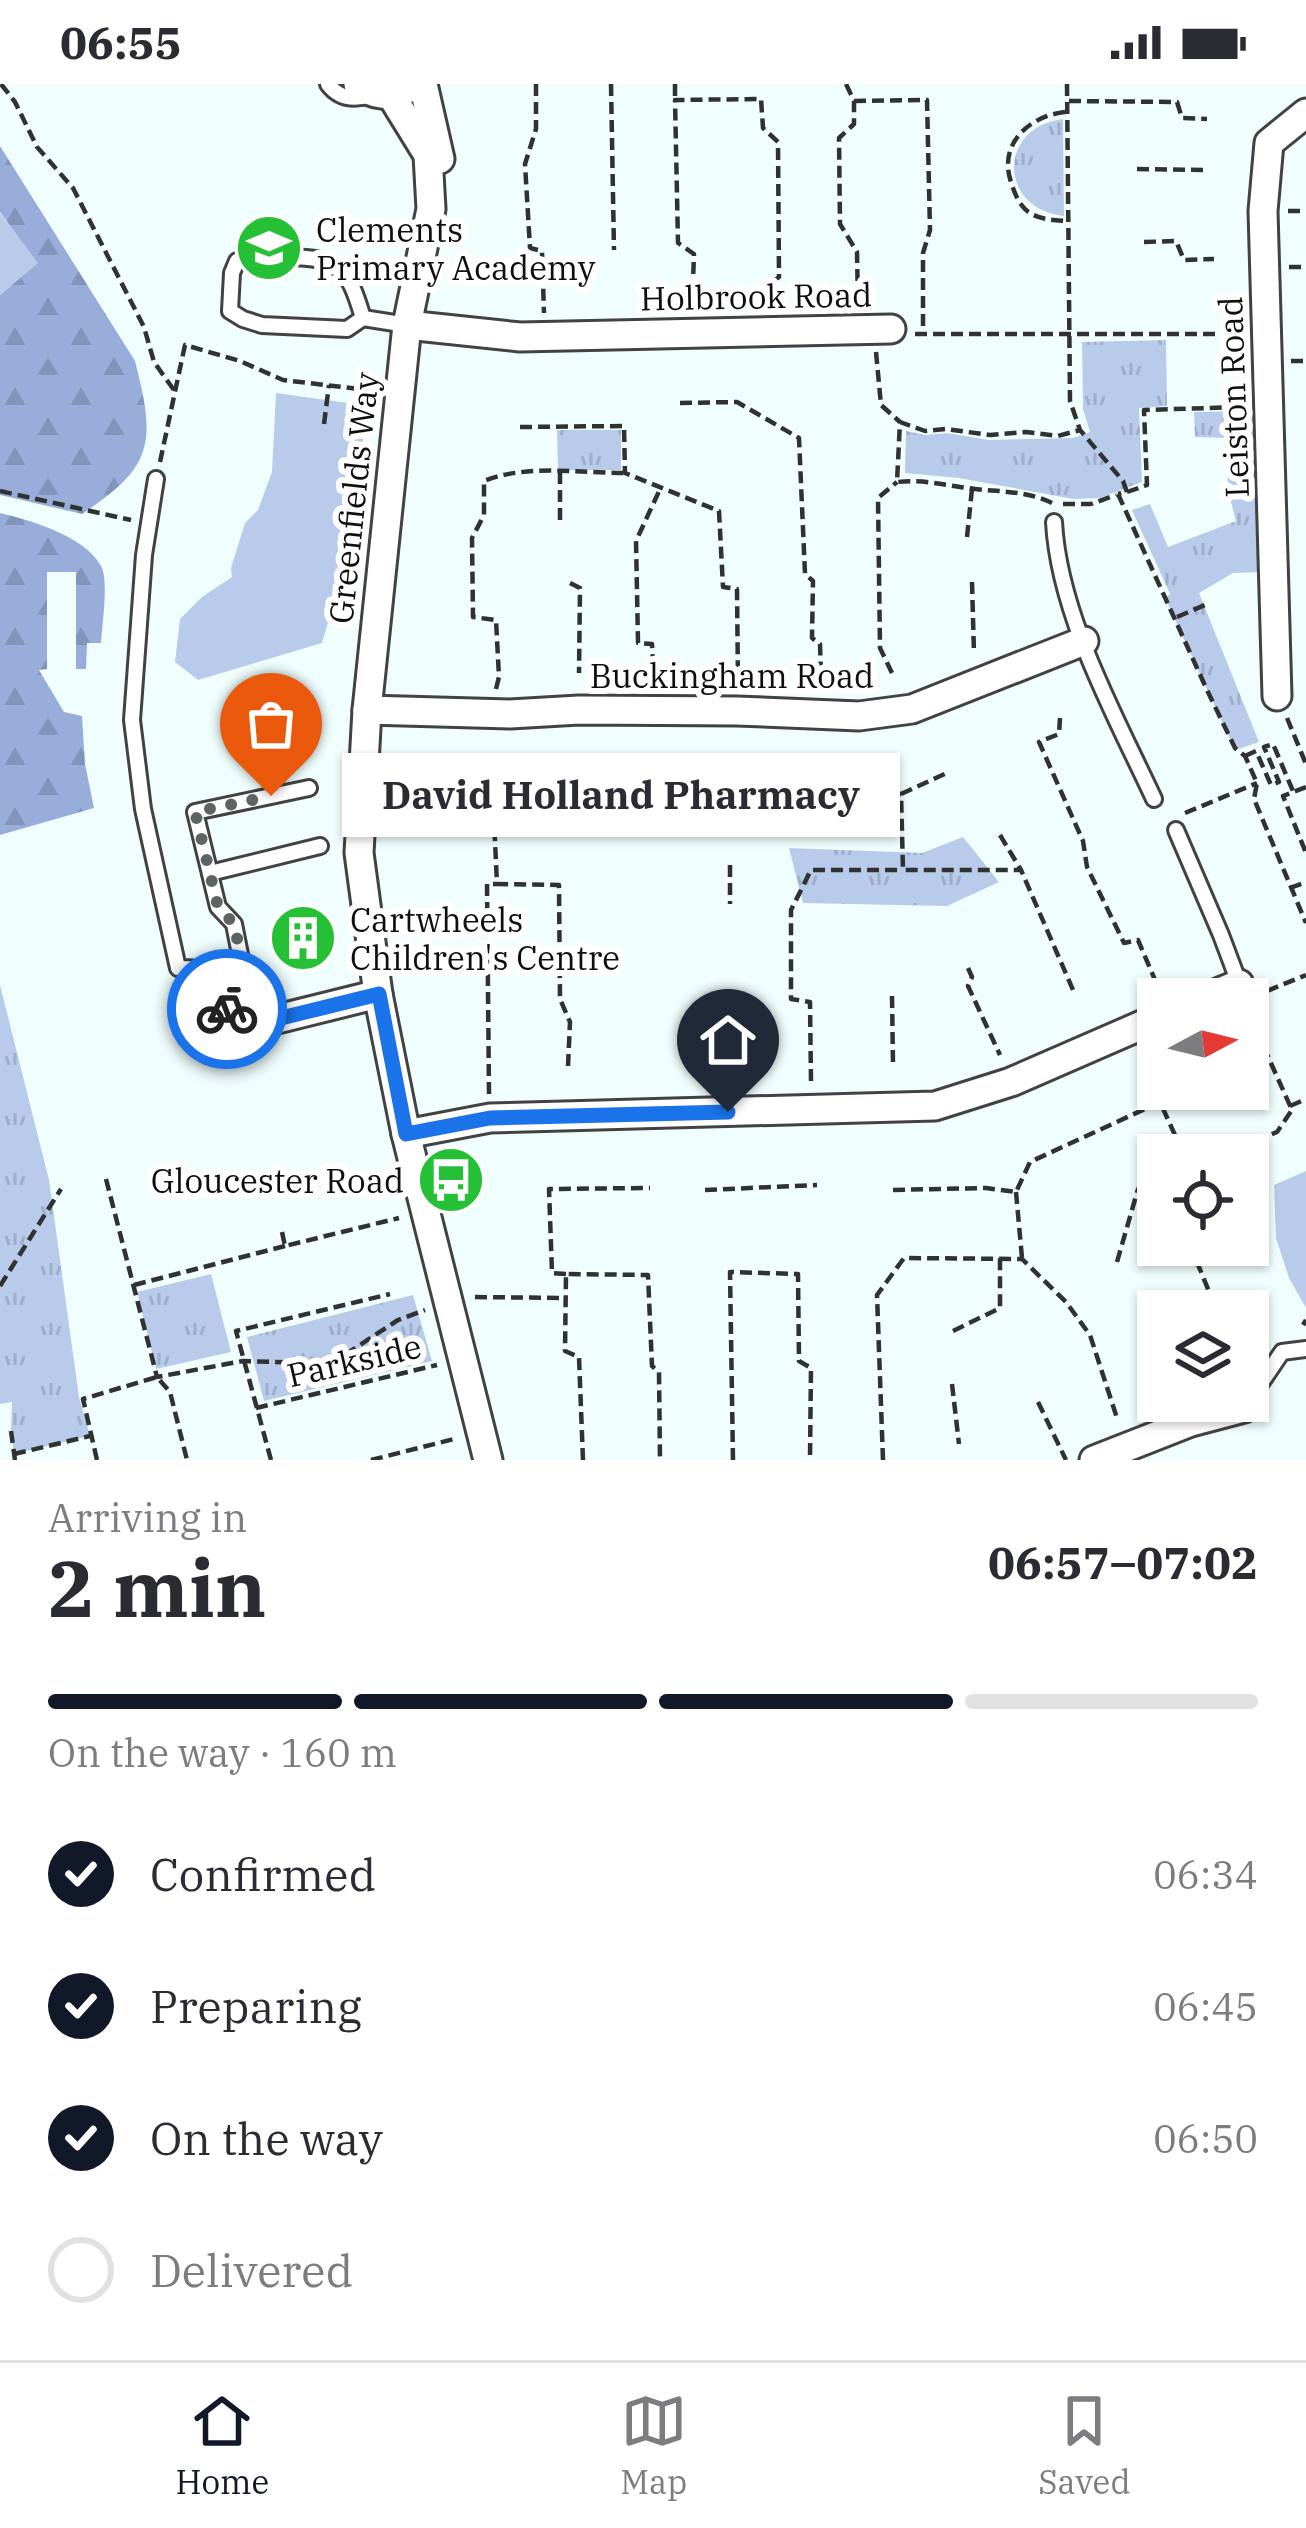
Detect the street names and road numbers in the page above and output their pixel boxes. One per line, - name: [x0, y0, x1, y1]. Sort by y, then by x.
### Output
- street label: Holbrook Road: [640, 272, 872, 320]
- street label: Leiston Road: [1208, 296, 1258, 498]
- street label: Greenfields Way: [318, 370, 388, 626]
- street label: Buckingham Road: [590, 654, 874, 697]
- street label: Parkside: [283, 1324, 425, 1396]

